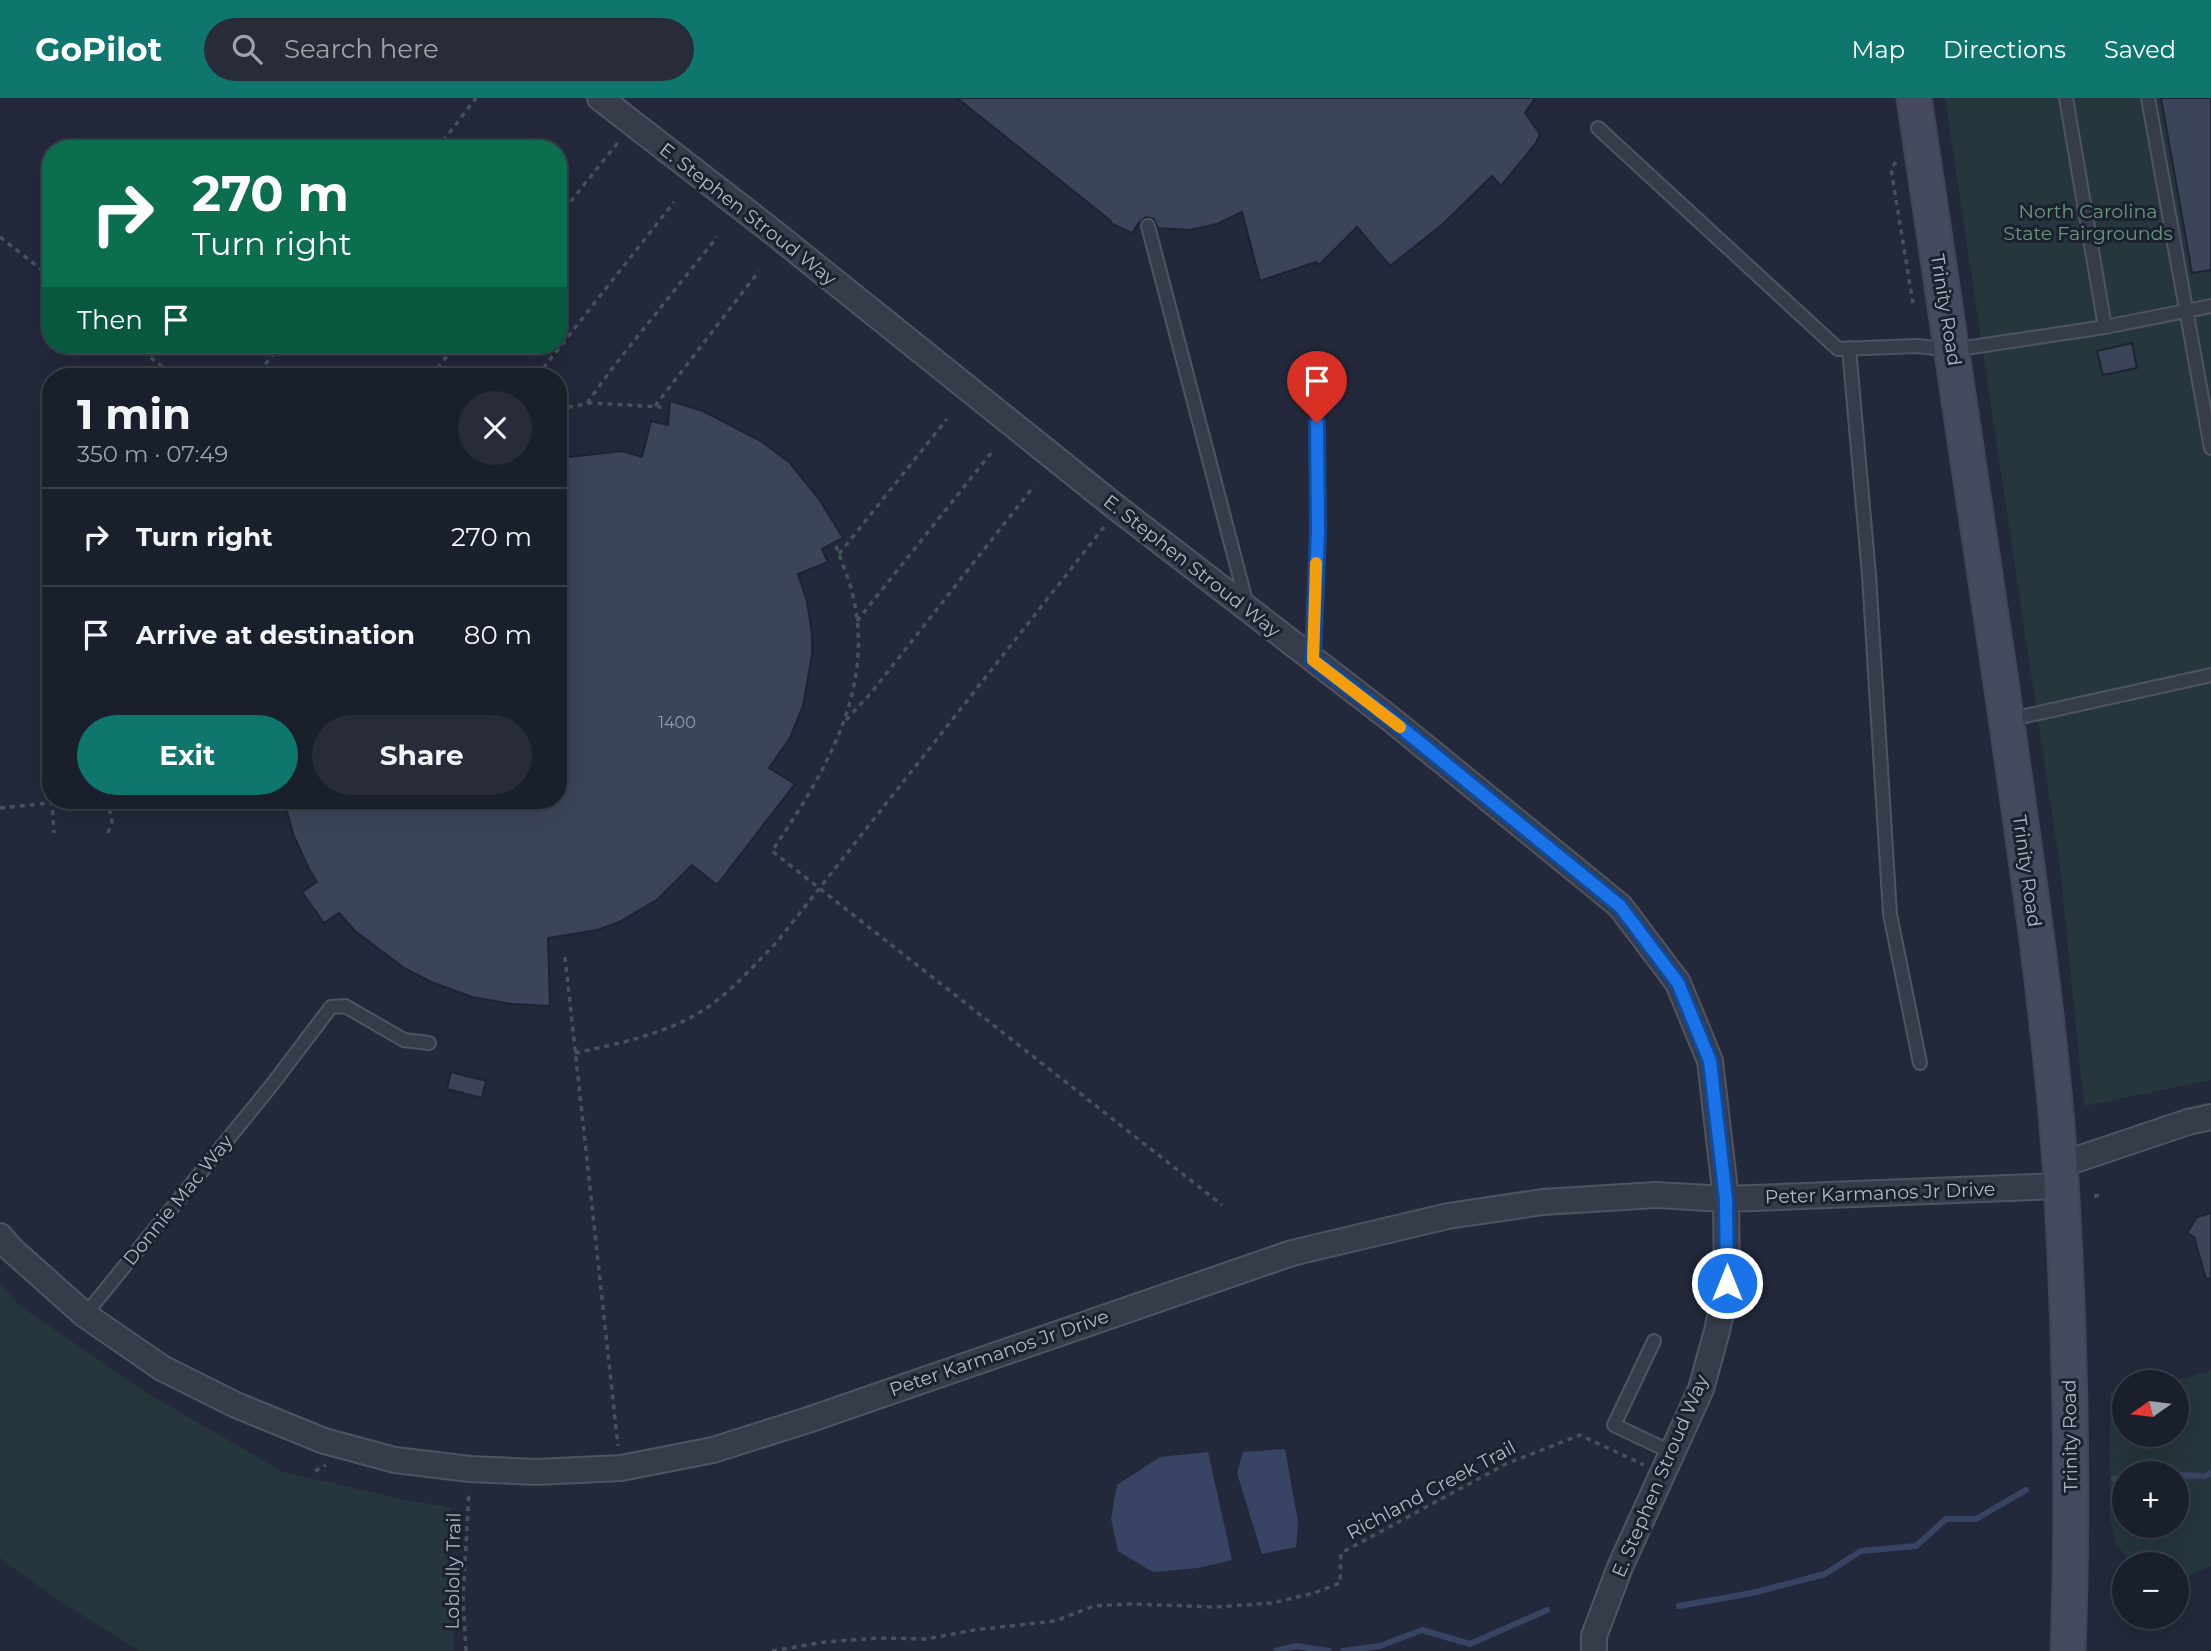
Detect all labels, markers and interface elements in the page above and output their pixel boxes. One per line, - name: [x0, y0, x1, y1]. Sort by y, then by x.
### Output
- search box: [204, 18, 694, 81]
- text: GoPilot: [35, 29, 162, 69]
- icon: search: [228, 30, 266, 68]
- text: Search here: [284, 33, 439, 65]
- text: Map: [1852, 35, 1905, 64]
- text: Directions: [1943, 35, 2066, 64]
- text: Saved: [2104, 35, 2176, 64]
- street label: E. Stephen Stroud Way: [655, 138, 842, 291]
- text: 270 m: [192, 164, 349, 223]
- icon: right: [77, 168, 168, 259]
- park label: North Carolina State Fairgrounds: [2003, 200, 2173, 245]
- text: Turn right: [192, 224, 352, 263]
- street label: Trinity Road: [1926, 252, 1966, 368]
- icon: arrive: [157, 301, 195, 339]
- text: Then: [77, 304, 143, 336]
- pin: [1287, 351, 1347, 423]
- icon: arrive: [1298, 362, 1336, 400]
- text: 1 min: [77, 388, 191, 440]
- button: close: [458, 391, 532, 465]
- text: 350 m · 07:49: [77, 440, 228, 468]
- street label: E. Stephen Stroud Way: [1099, 490, 1286, 643]
- icon: right: [77, 518, 115, 556]
- text: Turn right: [136, 521, 272, 553]
- text: 270 m: [451, 521, 532, 553]
- icon: arrive: [77, 616, 115, 654]
- text: Arrive at destination: [136, 619, 415, 651]
- text: 80 m: [464, 619, 532, 651]
- house number: 1400: [658, 713, 696, 732]
- button: Exit: [77, 715, 298, 795]
- button: Share: [312, 715, 532, 795]
- street label: Trinity Road: [2008, 813, 2046, 929]
- street label: Donnie Mac Way: [118, 1130, 238, 1270]
- street label: Peter Karmanos Jr Drive: [1764, 1177, 1996, 1209]
- position arrow: [1690, 1246, 1764, 1320]
- street label: Peter Karmanos Jr Drive: [886, 1305, 1112, 1401]
- north arrow: [2112, 1370, 2189, 1447]
- map controls: [2112, 1370, 2189, 1629]
- street label: E. Stephen Stroud Way: [1607, 1371, 1713, 1581]
- street label: Trinity Road: [2058, 1379, 2082, 1493]
- street label: Richland Creek Trail: [1342, 1436, 1520, 1544]
- button: +: [2112, 1461, 2189, 1538]
- street label: Loblolly Trail: [440, 1512, 466, 1630]
- button: −: [2112, 1552, 2189, 1629]

